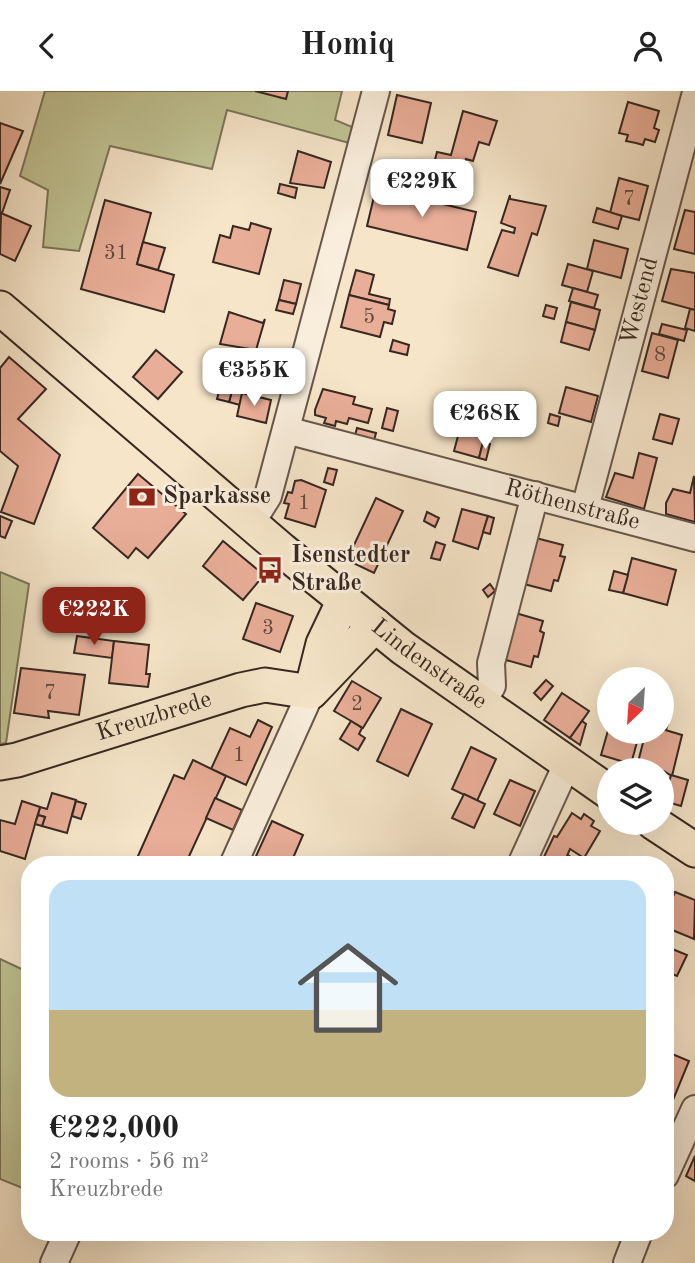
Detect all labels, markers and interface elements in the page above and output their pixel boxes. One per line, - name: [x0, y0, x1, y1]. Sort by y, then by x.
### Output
- icon: back: [28, 27, 66, 65]
- icon: person: [629, 27, 667, 65]
- text: Homiq: [300, 30, 395, 62]
- pin: €229K: [373, 159, 471, 219]
- text: €229K: [386, 170, 458, 193]
- house number: 7: [623, 189, 635, 210]
- house number: 31: [104, 243, 128, 264]
- street label: Westend: [617, 255, 663, 348]
- house number: 5: [363, 307, 375, 328]
- house number: 8: [654, 345, 666, 366]
- pin: €355K: [205, 349, 303, 408]
- text: €355K: [218, 359, 290, 382]
- pin: €268K: [436, 391, 534, 451]
- text: €268K: [449, 402, 521, 425]
- street label: Röthenstraße: [502, 476, 642, 535]
- bank icon: Sparkasse: [127, 482, 157, 512]
- place label: Sparkasse: [163, 485, 271, 509]
- house number: 1: [298, 493, 310, 514]
- place label: Isenstedter Straße: [291, 544, 410, 596]
- bus stop icon: Isenstedter Straße: [255, 555, 285, 585]
- pin: €222K: [45, 587, 143, 647]
- text: €222K: [58, 598, 130, 621]
- street label: Lindenstraße: [366, 615, 491, 714]
- house number: 3: [262, 618, 274, 639]
- north arrow: [597, 667, 674, 744]
- map controls: [597, 667, 674, 835]
- house number: 7: [44, 683, 56, 704]
- street label: Kreuzbrede: [94, 688, 215, 746]
- house number: 2: [351, 694, 363, 715]
- house number: 1: [233, 745, 245, 766]
- button: layers: [597, 758, 674, 835]
- icon: home: [285, 925, 411, 1051]
- text: €222,000: [49, 1114, 179, 1144]
- text: 2 rooms · 56 m²: [49, 1150, 209, 1173]
- text: Kreuzbrede: [49, 1178, 163, 1201]

